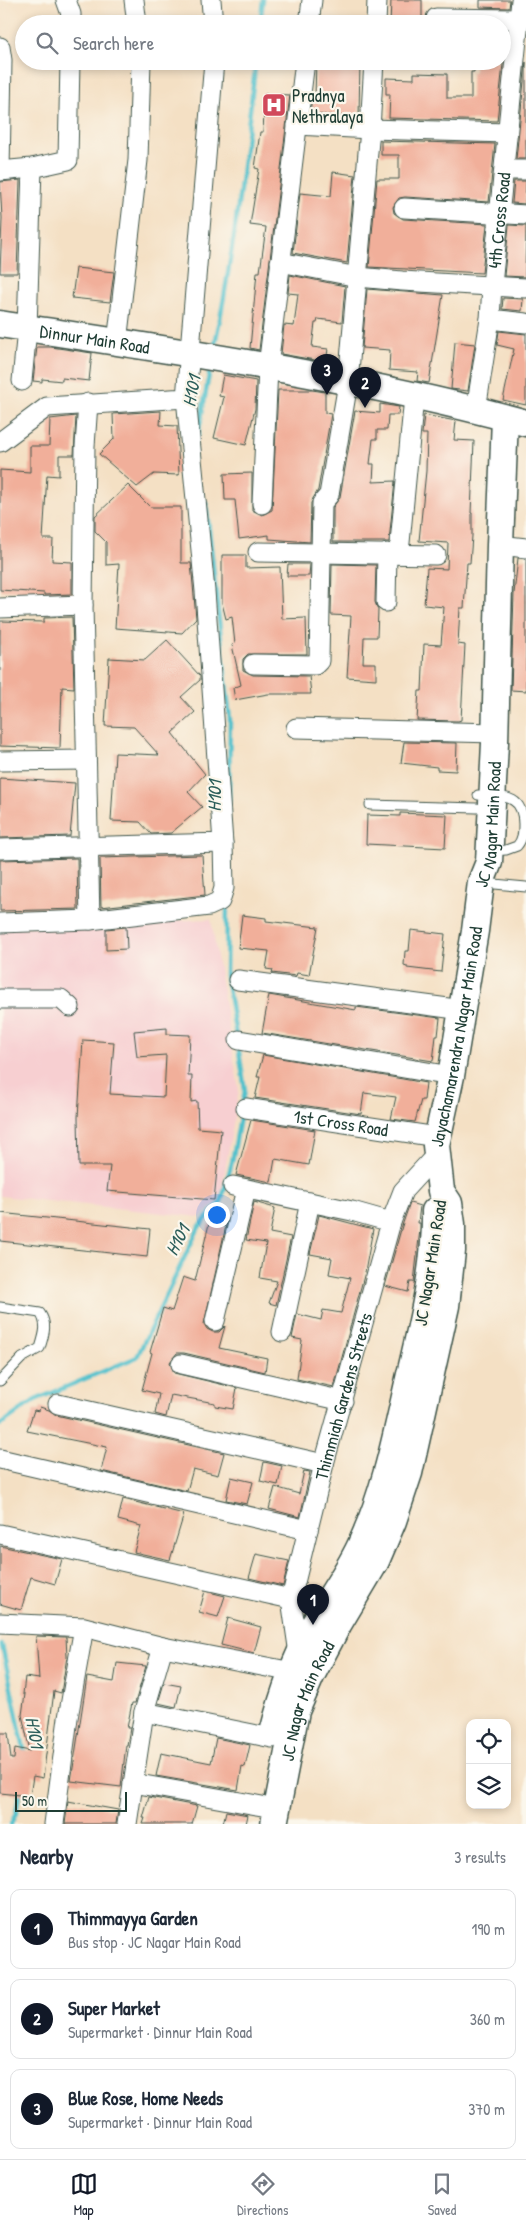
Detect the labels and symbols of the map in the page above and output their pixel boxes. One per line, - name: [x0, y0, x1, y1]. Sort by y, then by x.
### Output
- place label: Pradnya Nethralaya: [292, 83, 363, 129]
- hospital icon: Pradnya Nethralaya: [261, 92, 287, 118]
- street label: 4th Cross Road: [481, 171, 516, 270]
- street label: Dinnur Main Road: [38, 318, 152, 359]
- pin: 3: [311, 354, 343, 395]
- pin: 2: [349, 367, 381, 408]
- water label: H101: [175, 370, 207, 409]
- street label: JC Nagar Main Road: [468, 761, 507, 889]
- water label: H101: [201, 777, 227, 812]
- street label: Jayachamarendra Nagar Main Road: [424, 925, 488, 1149]
- street label: 1st Cross Road: [292, 1103, 390, 1142]
- street label: JC Nagar Main Road: [408, 1198, 452, 1328]
- your location: [204, 1202, 230, 1228]
- water label: H101: [158, 1217, 197, 1260]
- street label: Thimmiah Gardens Streets: [308, 1310, 378, 1482]
- pin: 1: [297, 1584, 329, 1625]
- street label: JC Nagar Main Road: [274, 1636, 340, 1763]
- water label: H101: [19, 1714, 51, 1753]
- scale bar: [15, 1789, 128, 1812]

